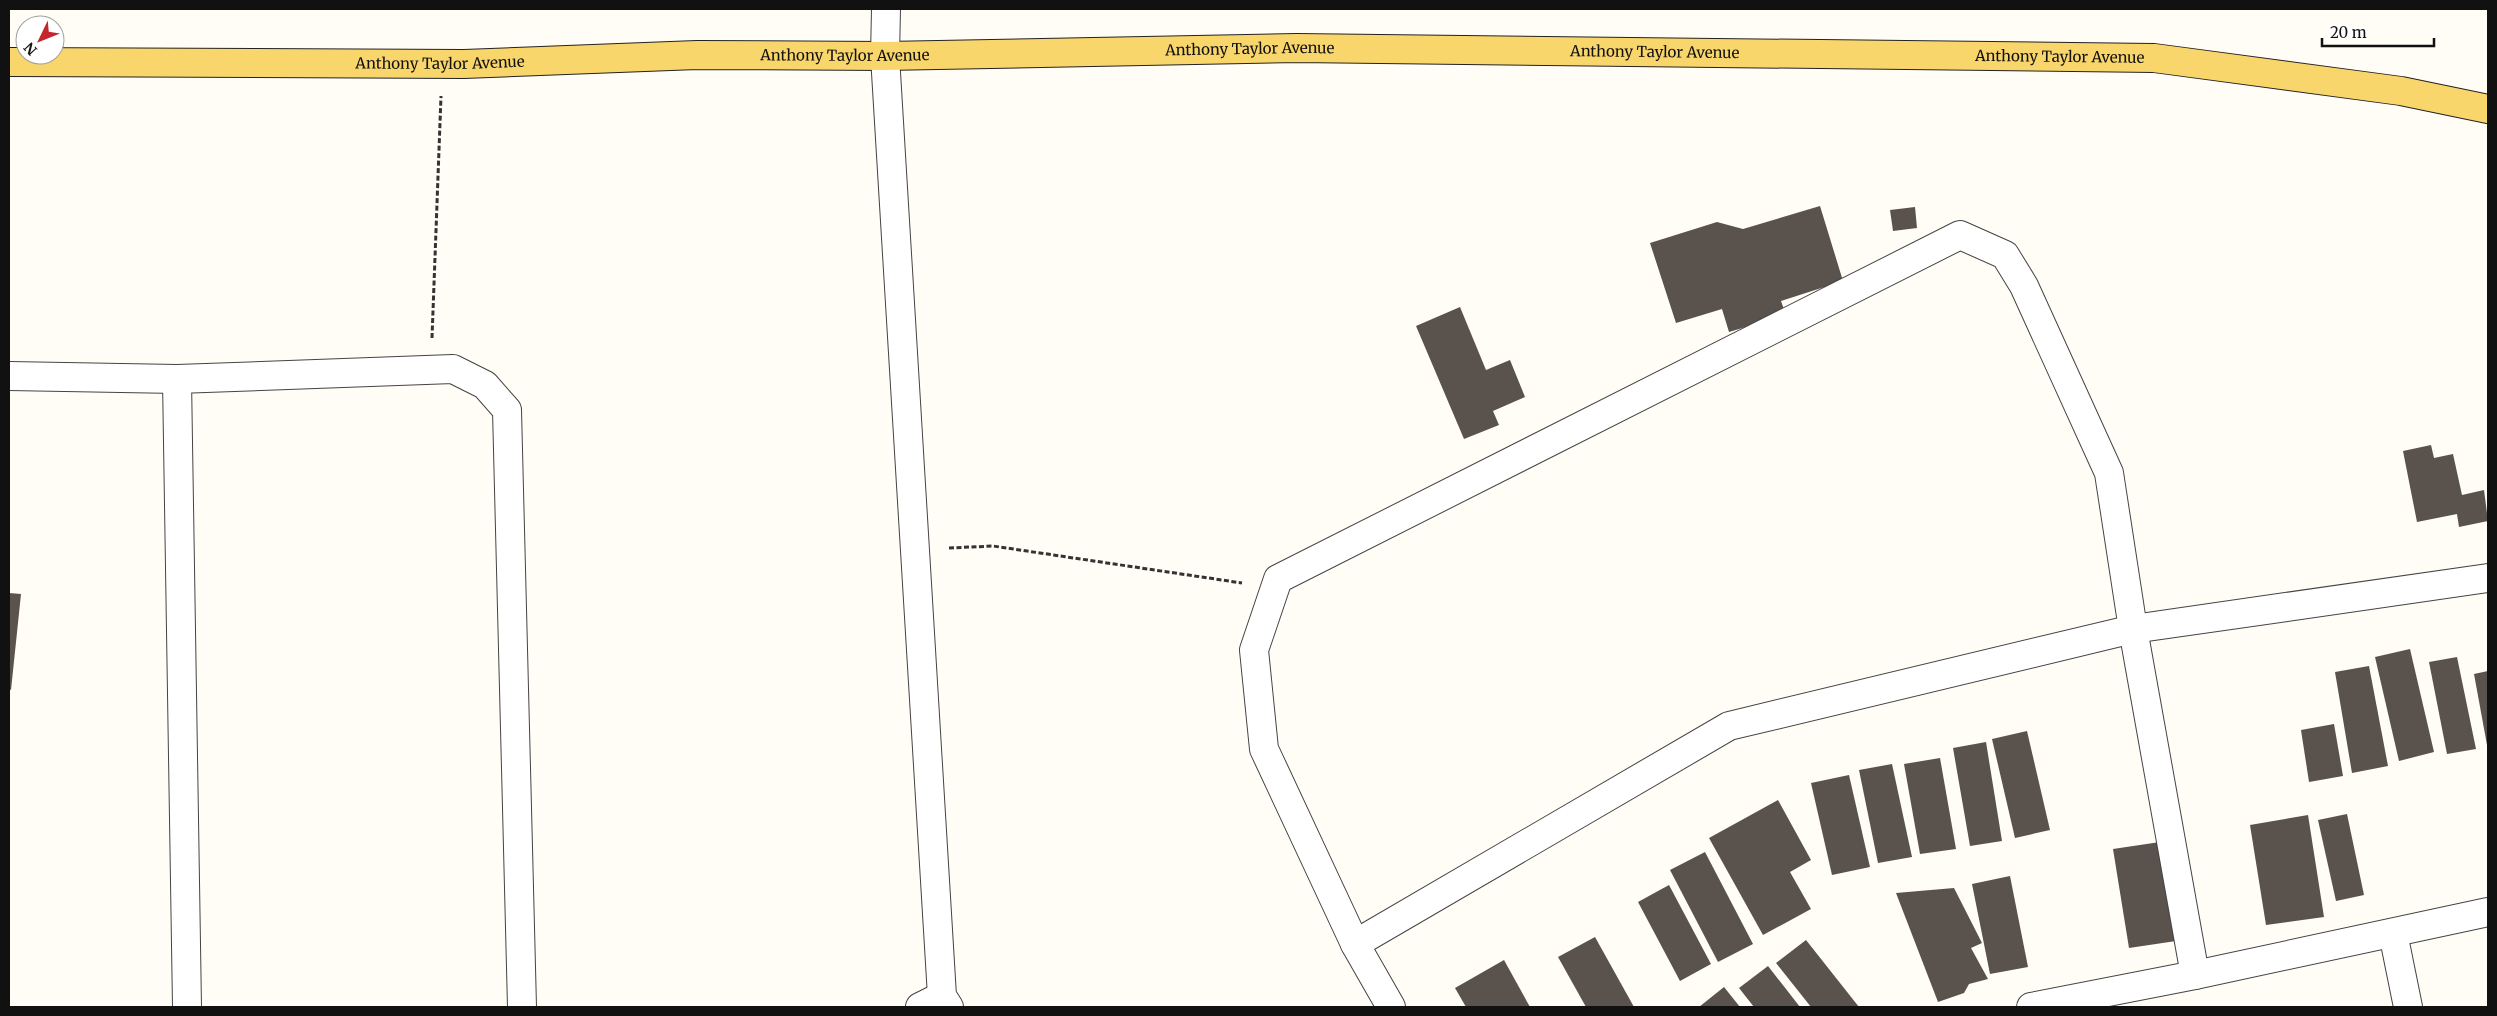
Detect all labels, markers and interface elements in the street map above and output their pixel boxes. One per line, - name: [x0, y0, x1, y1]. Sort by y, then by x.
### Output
- north arrow: [15, 15, 65, 65]
- scale bar: [2322, 15, 2434, 47]
- text: 20 m: [2330, 23, 2367, 42]
- street label: Anthony Taylor Avenue: [1164, 38, 1335, 60]
- text: N: [20, 39, 41, 59]
- street label: Anthony Taylor Avenue: [1569, 41, 1740, 62]
- street label: Anthony Taylor Avenue: [759, 45, 930, 65]
- street label: Anthony Taylor Avenue: [1974, 46, 2145, 67]
- street label: Anthony Taylor Avenue: [354, 52, 525, 73]

